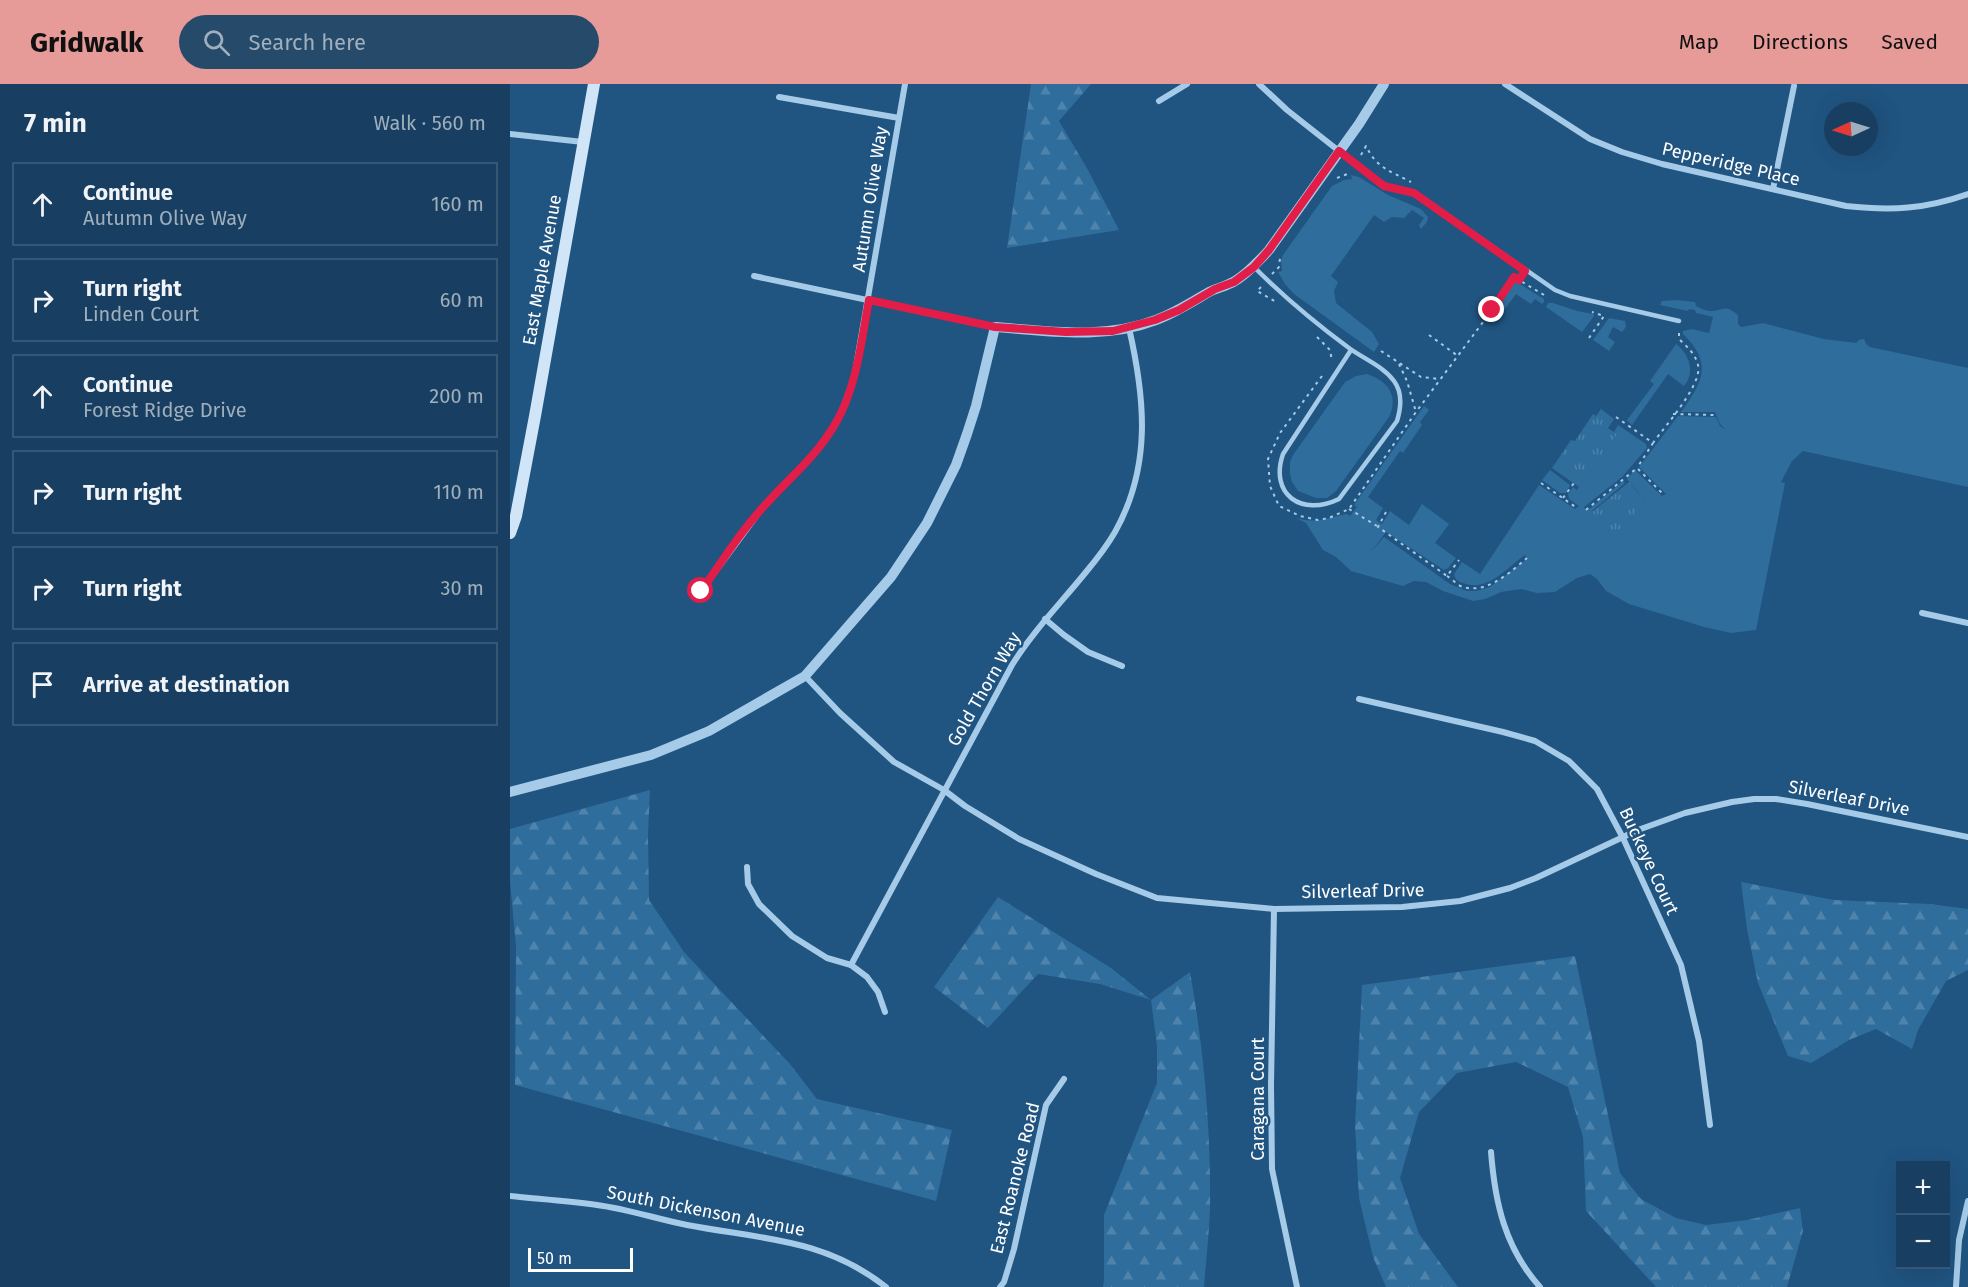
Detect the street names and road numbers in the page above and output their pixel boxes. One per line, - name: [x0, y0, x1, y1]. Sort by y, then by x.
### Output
- street label: Autumn Olive Way: [848, 124, 892, 274]
- street label: Pepperidge Place: [1660, 137, 1802, 191]
- street label: East Maple Avenue: [518, 193, 566, 347]
- street label: Gold Thorn Way: [942, 628, 1026, 750]
- street label: Silverleaf Drive: [1786, 775, 1912, 821]
- street label: Buckeye Court: [1614, 804, 1684, 919]
- street label: Silverleaf Drive: [1301, 879, 1425, 903]
- street label: Caragana Court: [1247, 1037, 1269, 1161]
- street label: East Roanoke Road: [985, 1100, 1045, 1256]
- street label: South Dickenson Avenue: [605, 1181, 807, 1241]

